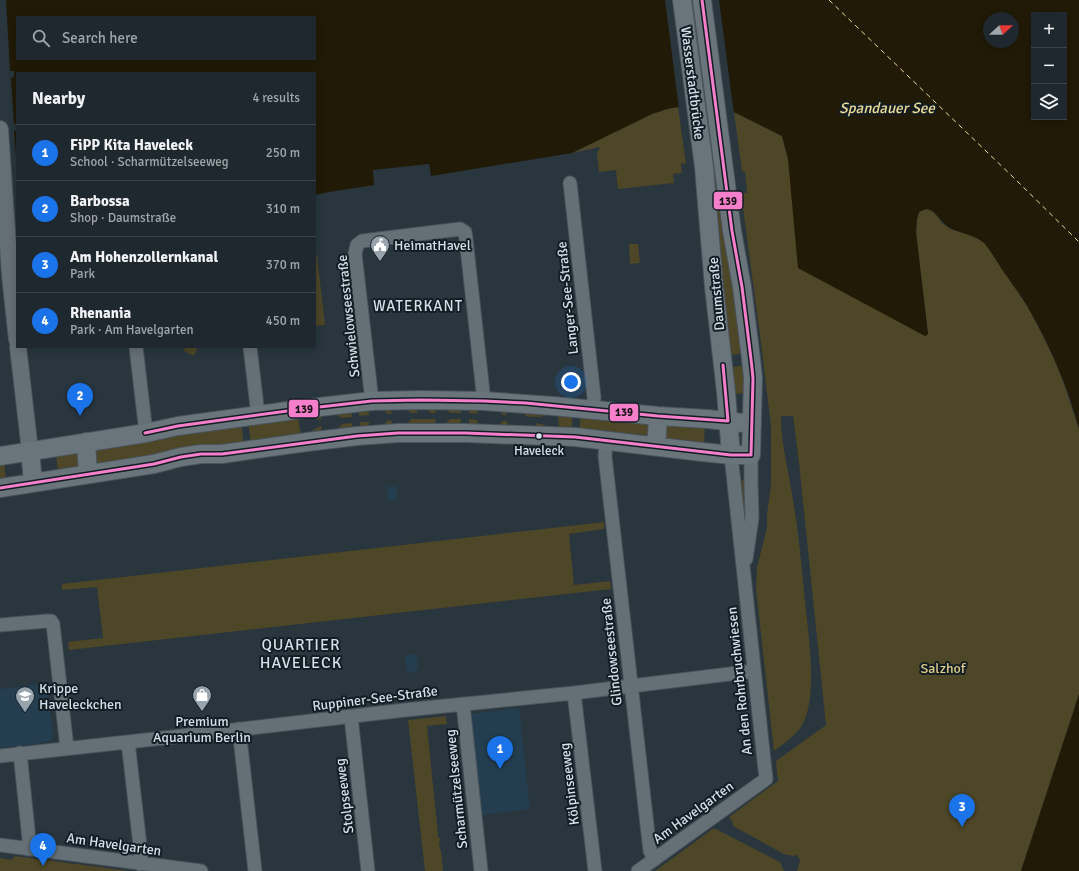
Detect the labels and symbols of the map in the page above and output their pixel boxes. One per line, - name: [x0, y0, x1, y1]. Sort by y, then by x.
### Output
- north arrow: [983, 12, 1019, 48]
- street label: Wasserstadtbrücke: [677, 26, 708, 141]
- water label: Spandauer See: [839, 99, 936, 117]
- line badge: 139: [713, 191, 743, 210]
- text: 139: [719, 195, 737, 208]
- public building icon: HeimatHavel: [369, 234, 391, 262]
- place label: HeimatHavel: [394, 237, 471, 254]
- street label: Langer-See-Straße: [553, 241, 582, 355]
- street label: Schwielowseestraße: [334, 254, 363, 378]
- street label: Daumstraße: [705, 256, 728, 331]
- district label: WATERKANT: [373, 297, 463, 315]
- your location: [561, 372, 581, 392]
- pin: 2: [67, 383, 93, 416]
- line badge: 139: [288, 399, 319, 418]
- text: 139: [295, 403, 313, 416]
- line badge: 139: [609, 403, 639, 422]
- text: 139: [615, 406, 633, 419]
- marker: Haveleck: [534, 431, 544, 441]
- place label: Haveleck: [514, 443, 565, 459]
- street label: Glindowseestraße: [597, 597, 626, 707]
- street label: An den Rohrbruchwiesen: [723, 606, 756, 756]
- district label: QUARTIER HAVELECK: [260, 635, 342, 673]
- park label: Salzhof: [921, 660, 967, 677]
- place label: Krippe Haveleckchen: [39, 680, 122, 713]
- street label: Ruppiner-See-Straße: [311, 682, 439, 715]
- shop icon: Premium Aquarium Berlin: [191, 684, 213, 712]
- school or university icon: Krippe Haveleckchen: [14, 685, 36, 713]
- place label: Premium Aquarium Berlin: [153, 713, 251, 746]
- street label: Scharmützelseeweg: [442, 729, 471, 849]
- pin: 1: [487, 736, 513, 769]
- street label: Kölpinseeweg: [556, 742, 583, 826]
- street label: Stolpseeweg: [331, 757, 358, 835]
- street label: Am Havelgarten: [650, 777, 737, 847]
- pin: 3: [949, 794, 975, 827]
- street label: Am Havelgarten: [65, 829, 162, 860]
- pin: 4: [30, 833, 56, 866]

